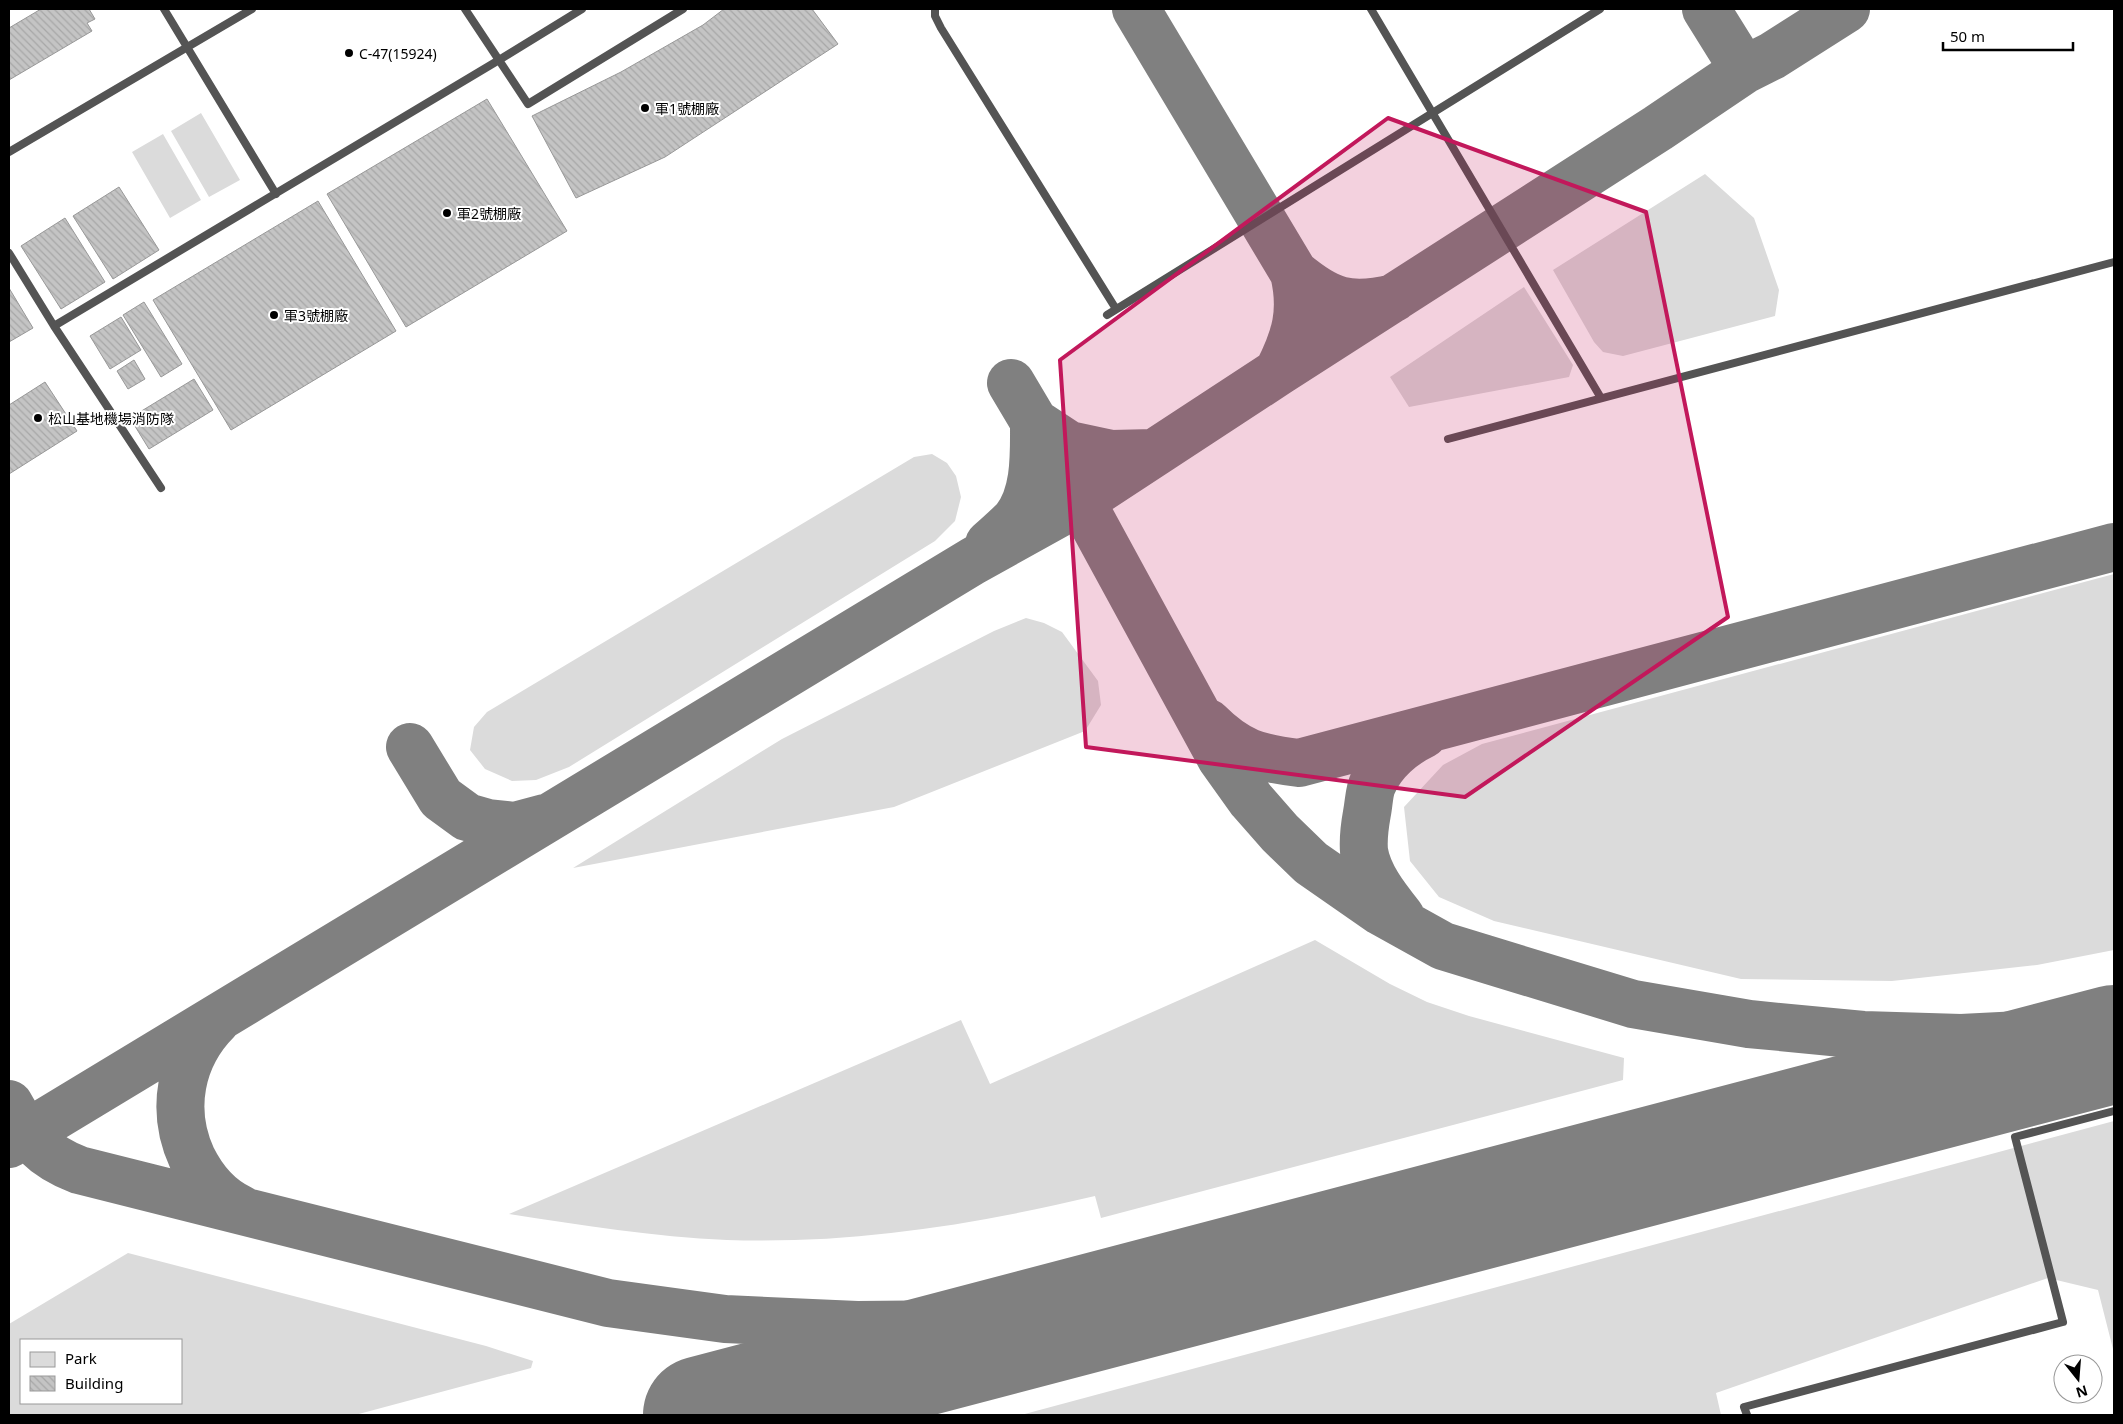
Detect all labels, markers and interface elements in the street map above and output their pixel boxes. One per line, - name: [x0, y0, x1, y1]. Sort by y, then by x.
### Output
- scale bar: [1943, 20, 2073, 52]
- text: 50 m: [1950, 26, 1985, 46]
- place label: C-47(15924): [359, 44, 437, 63]
- marker: C-47(15924): [343, 47, 355, 59]
- place label: 軍1號棚廠: [655, 99, 719, 118]
- marker: 軍1號棚廠: [639, 102, 651, 114]
- place label: 軍2號棚廠: [457, 204, 521, 223]
- marker: 軍2號棚廠: [441, 207, 453, 219]
- place label: 軍3號棚廠: [284, 306, 348, 325]
- marker: 軍3號棚廠: [268, 309, 280, 321]
- place label: 松山基地機場消防隊: [48, 409, 174, 428]
- marker: 松山基地機場消防隊: [32, 412, 44, 424]
- legend: [20, 1339, 182, 1404]
- text: Park: [65, 1348, 97, 1368]
- north arrow: [2053, 1354, 2103, 1404]
- text: Building: [65, 1373, 123, 1393]
- text: N: [2074, 1381, 2090, 1403]

